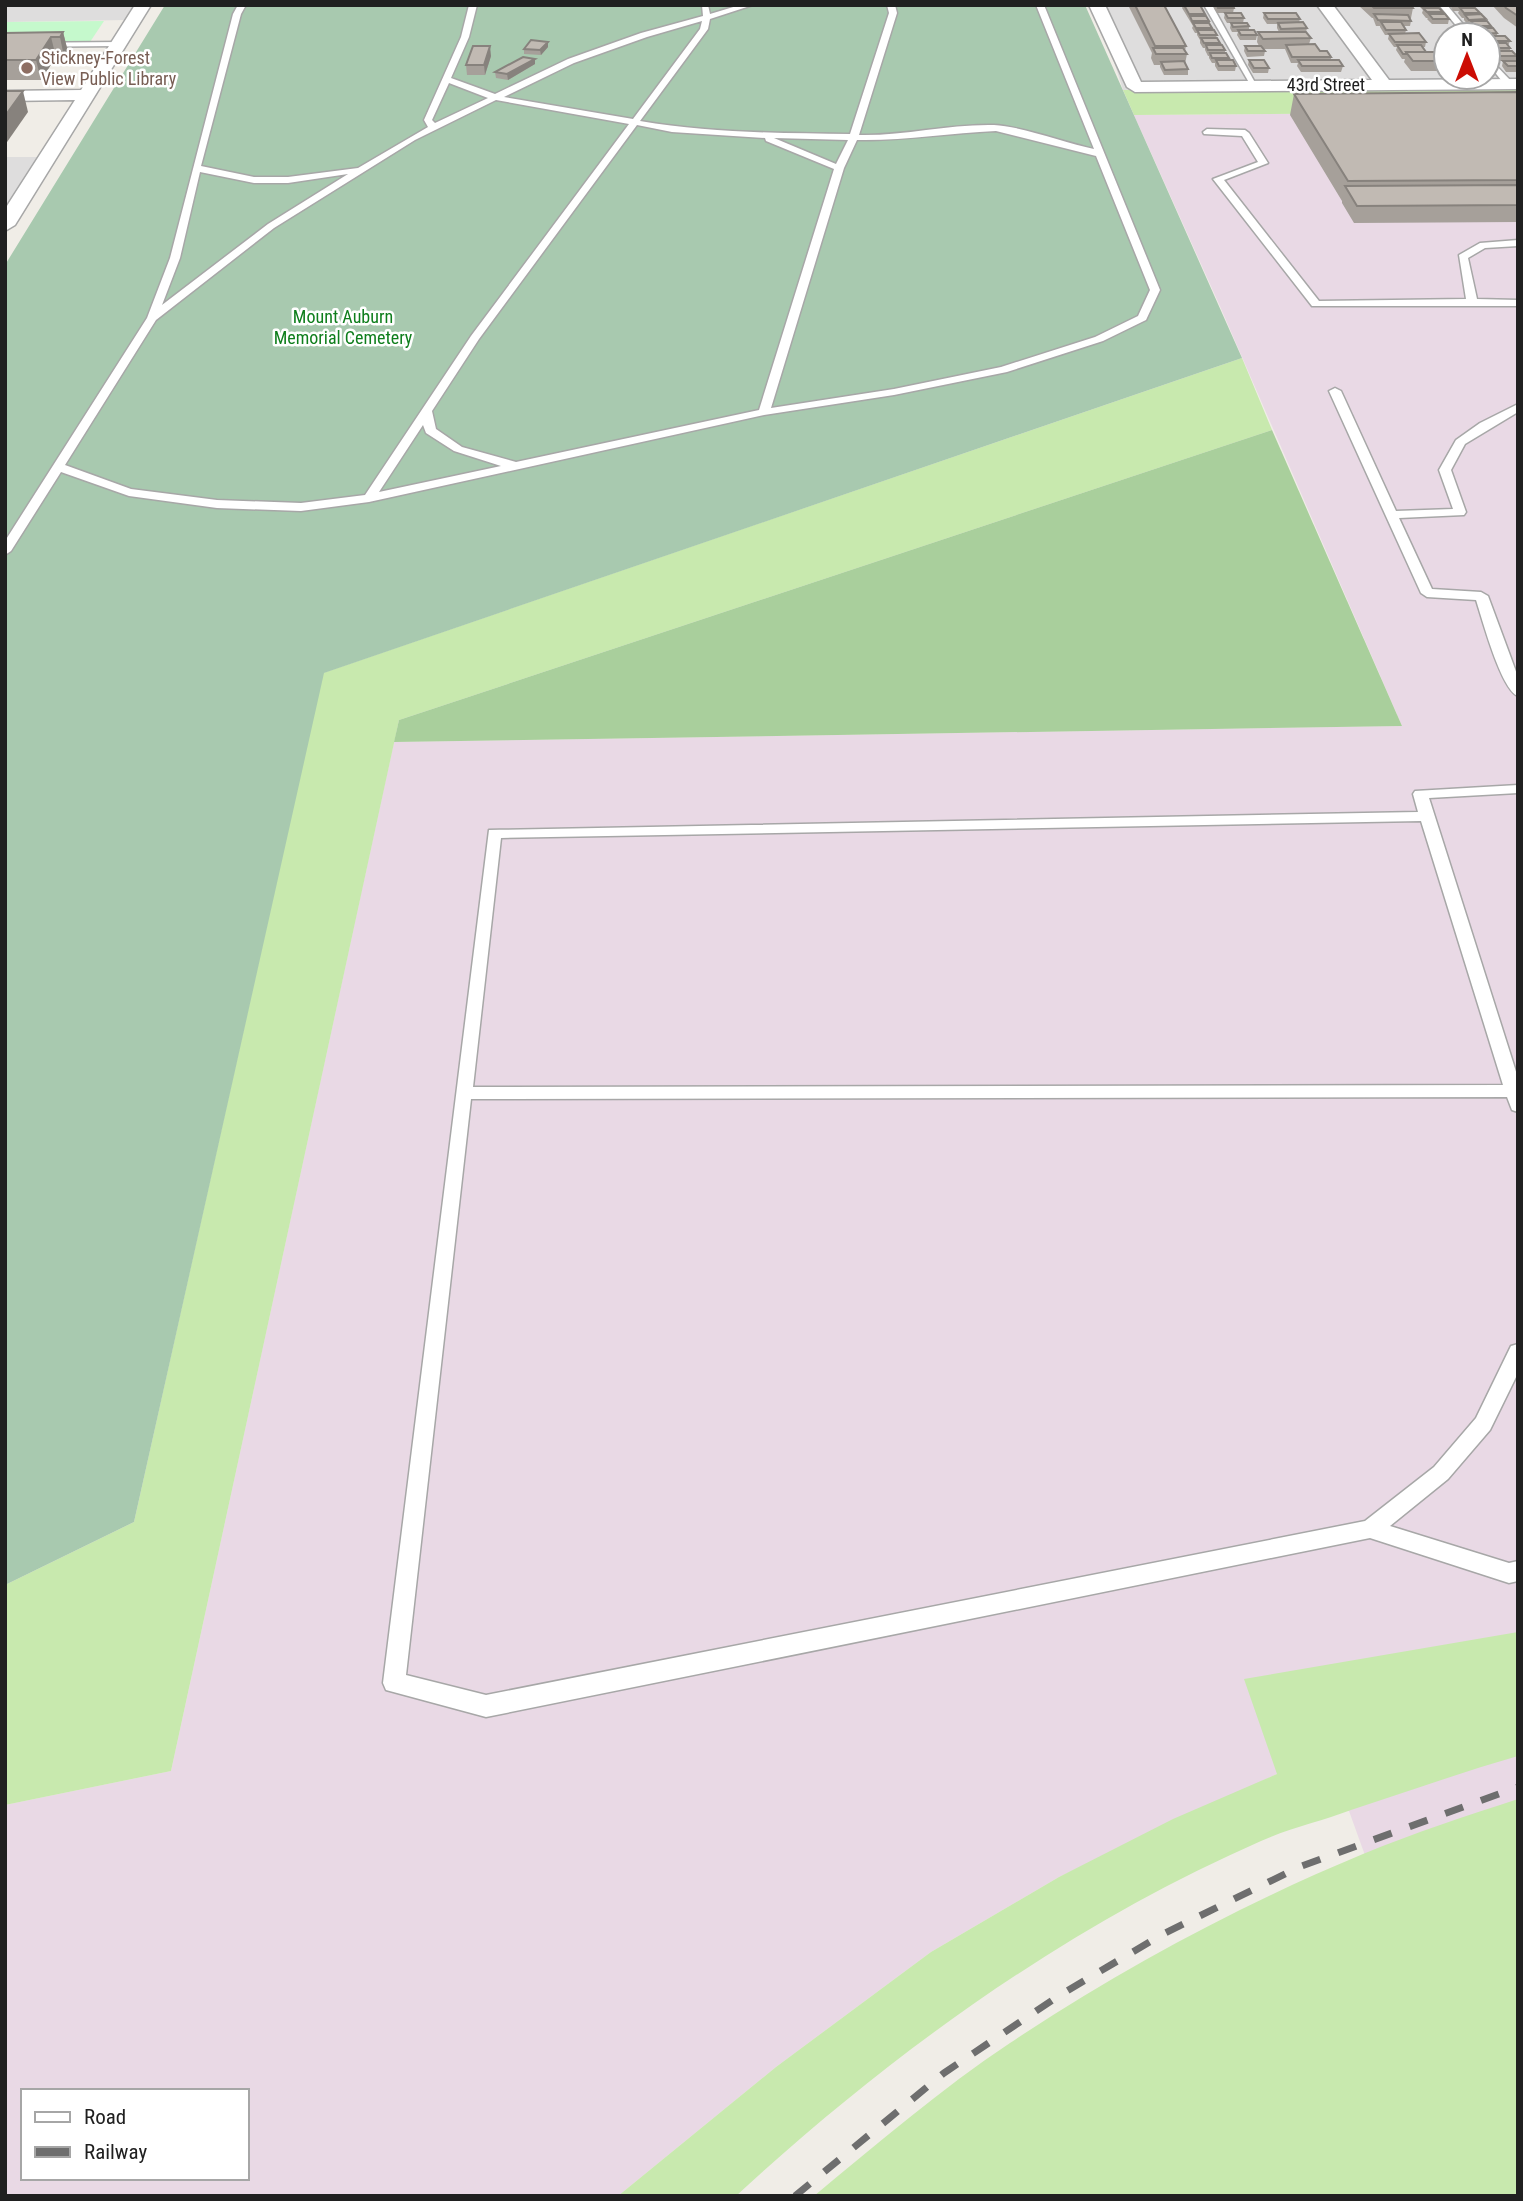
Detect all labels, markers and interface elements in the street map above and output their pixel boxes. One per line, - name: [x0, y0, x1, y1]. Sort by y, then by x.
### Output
- north arrow: [1432, 21, 1502, 91]
- text: N: [1461, 28, 1473, 51]
- place label: Stickney-Forest View Public Library: [41, 47, 177, 89]
- marker: Stickney-Forest View Public Library: [19, 60, 35, 76]
- street label: 43rd Street: [1287, 74, 1365, 95]
- park label: Mount Auburn Memorial Cemetery: [274, 306, 413, 348]
- legend: [21, 2089, 248, 2180]
- text: Road: [84, 2105, 126, 2129]
- text: Railway: [84, 2140, 147, 2164]

